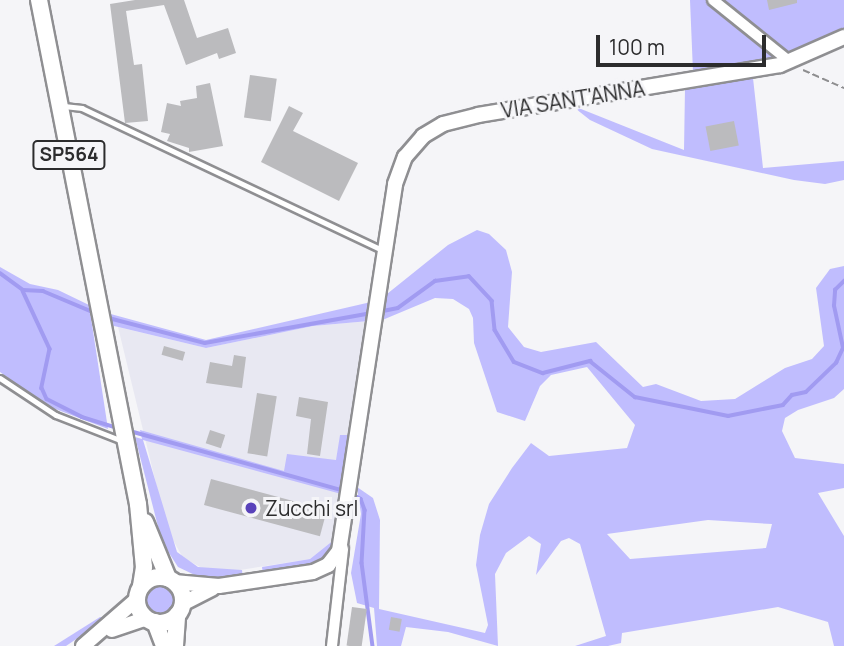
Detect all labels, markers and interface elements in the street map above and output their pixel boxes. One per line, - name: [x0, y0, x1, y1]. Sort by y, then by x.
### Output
- scale bar: [599, 21, 769, 65]
- text: 100 m: [609, 33, 665, 61]
- street label: VIA SANT'ANNA: [499, 75, 647, 123]
- road number: SP564: [32, 140, 106, 170]
- place label: Zucchi srl: [265, 495, 358, 521]
- marker: Zucchi srl: [243, 500, 259, 516]

